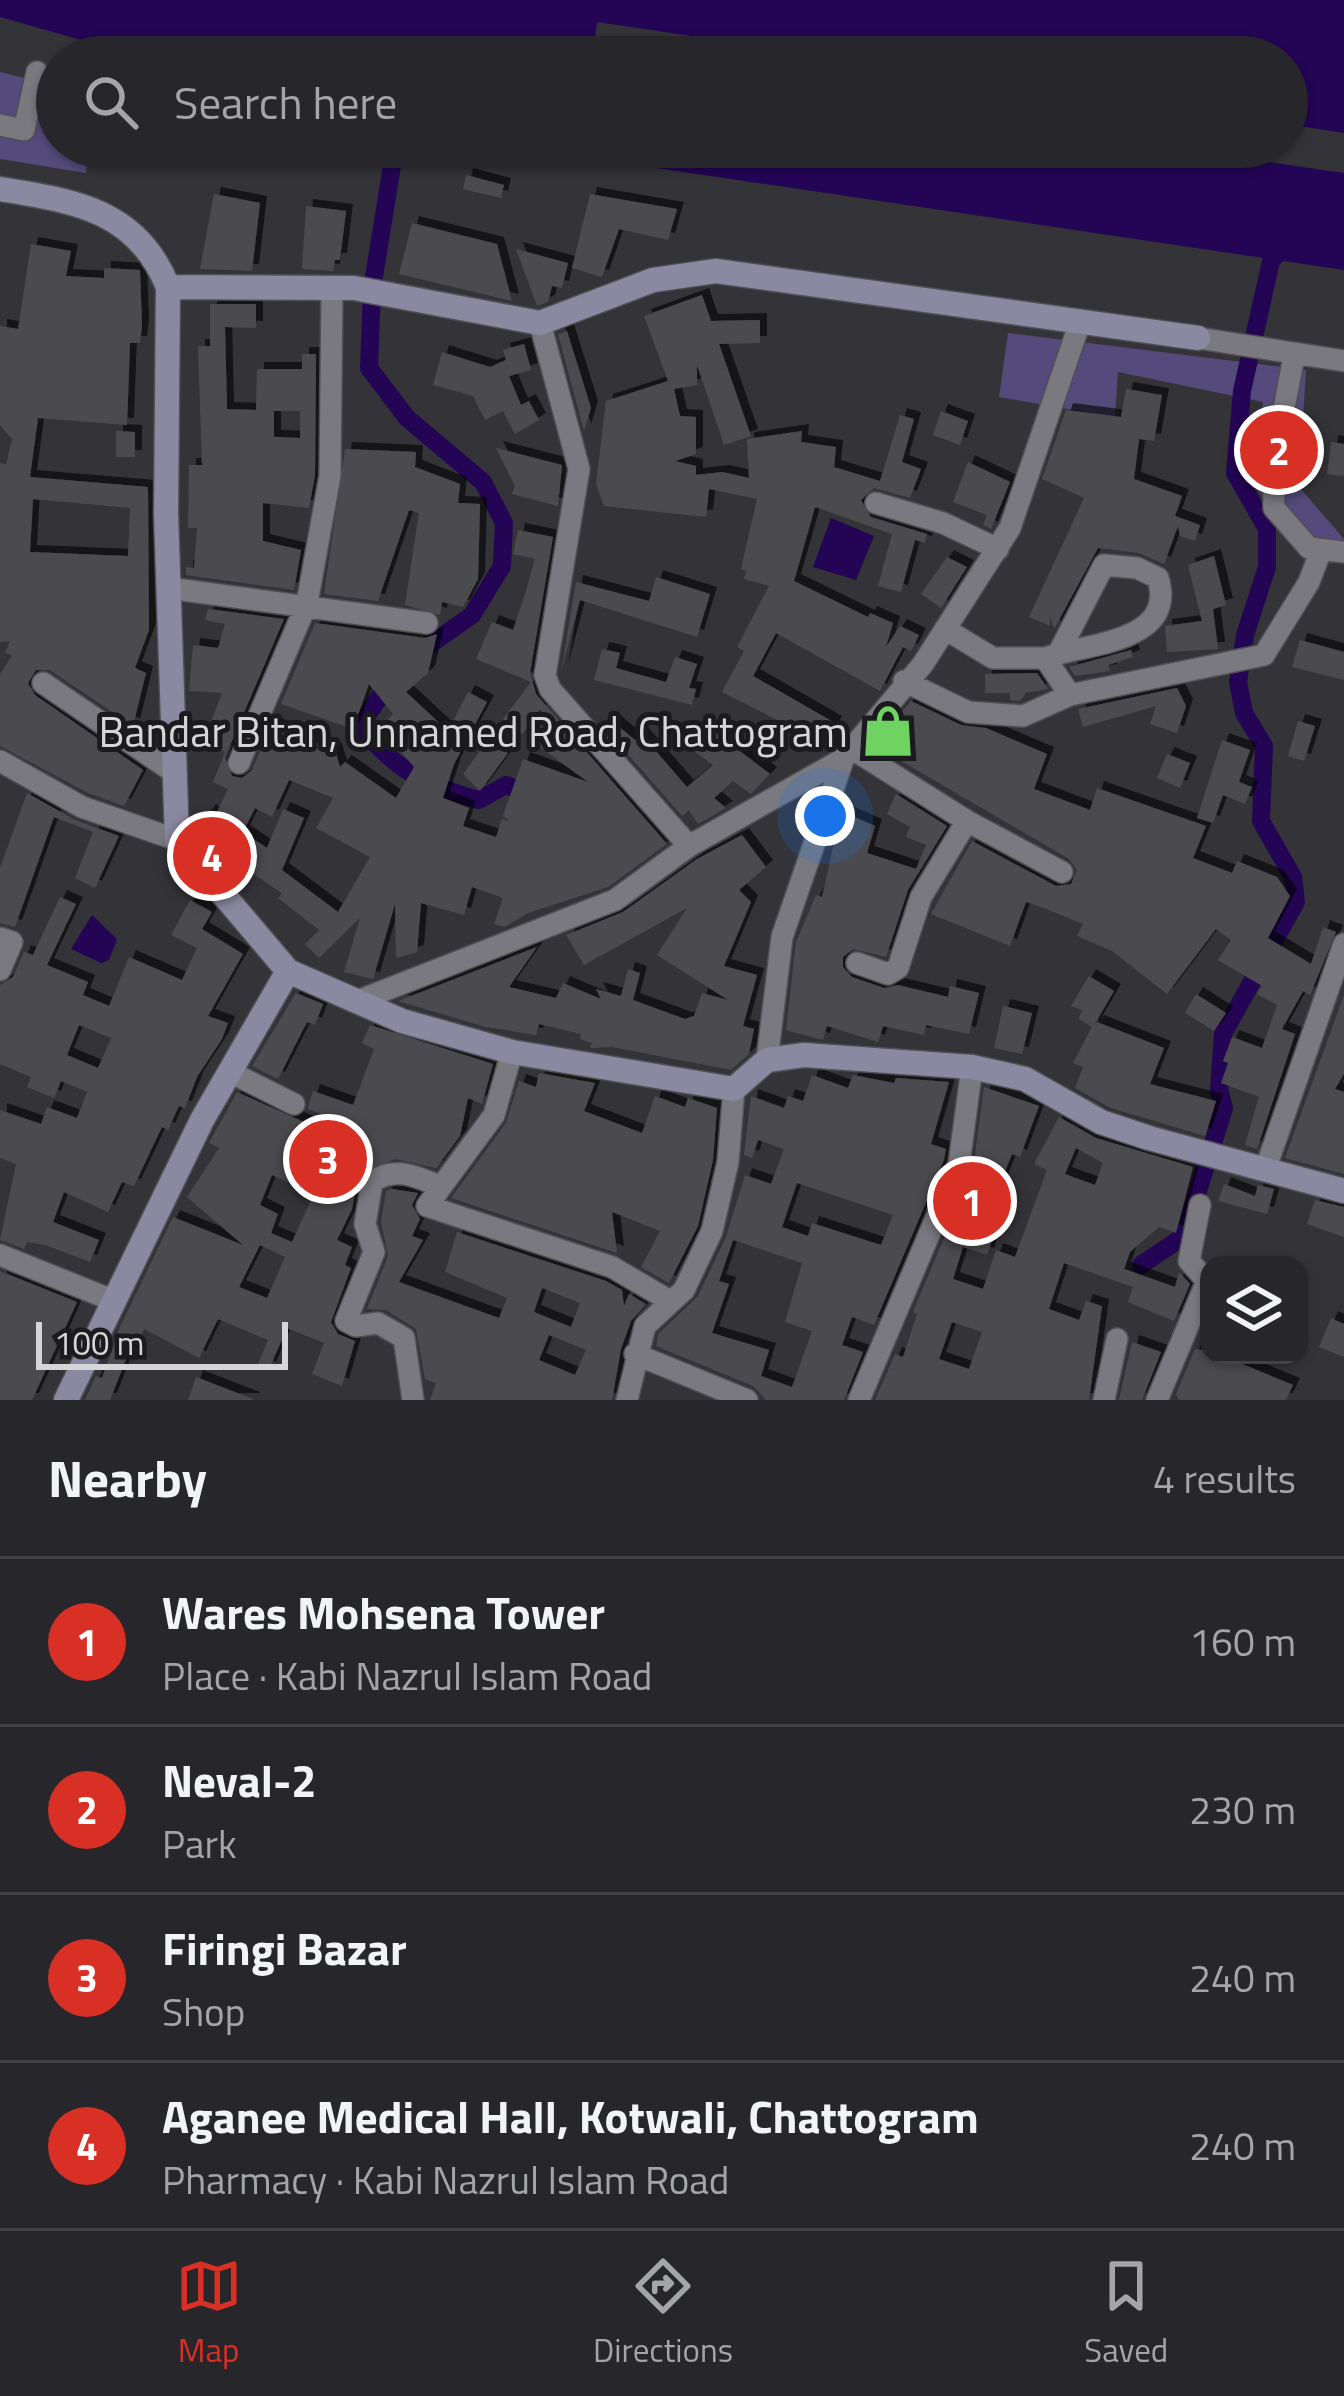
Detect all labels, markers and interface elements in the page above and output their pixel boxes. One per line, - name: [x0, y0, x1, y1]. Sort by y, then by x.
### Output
- search box: [36, 36, 1308, 168]
- text: Search here: [174, 68, 397, 136]
- icon: search: [78, 69, 144, 135]
- pin: 2: [1240, 405, 1318, 495]
- place label: Bandar Bitan, Unnamed Road, Chattogram: [99, 699, 848, 763]
- shop icon: Bandar Bitan, Unnamed Road, Chattogram: [859, 702, 917, 760]
- your location: [795, 786, 855, 846]
- pin: 4: [173, 811, 251, 901]
- pin: 3: [289, 1114, 367, 1204]
- pin: 1: [933, 1156, 1011, 1246]
- map controls: [1200, 1256, 1308, 1364]
- button: layers: [1200, 1256, 1308, 1364]
- scale bar: [36, 1316, 288, 1369]
- text: 100 m: [54, 1318, 144, 1368]
- text: Nearby: [48, 1439, 207, 1517]
- text: 4 results: [1153, 1449, 1296, 1508]
- text: Wares Mohsena Tower: [162, 1578, 605, 1646]
- text: 1: [76, 1612, 98, 1671]
- text: 160 m: [1189, 1612, 1296, 1671]
- text: Place · Kabi Nazrul Islam Road: [162, 1646, 652, 1705]
- text: Neval-2: [162, 1746, 316, 1814]
- text: 2: [76, 1780, 98, 1839]
- text: 230 m: [1189, 1780, 1296, 1839]
- text: Park: [162, 1814, 237, 1873]
- text: Firingi Bazar: [162, 1914, 407, 1982]
- text: 3: [76, 1948, 98, 2007]
- text: 240 m: [1189, 1948, 1296, 2007]
- text: Shop: [162, 1982, 245, 2041]
- text: Aganee Medical Hall, Kotwali, Chattogram: [162, 2082, 979, 2150]
- text: 4: [76, 2116, 98, 2175]
- text: 240 m: [1189, 2116, 1296, 2175]
- text: Pharmacy · Kabi Nazrul Islam Road: [162, 2150, 729, 2209]
- tab: Map: [176, 2253, 242, 2375]
- tab: Directions: [593, 2253, 733, 2375]
- tab: Saved: [1084, 2253, 1168, 2375]

